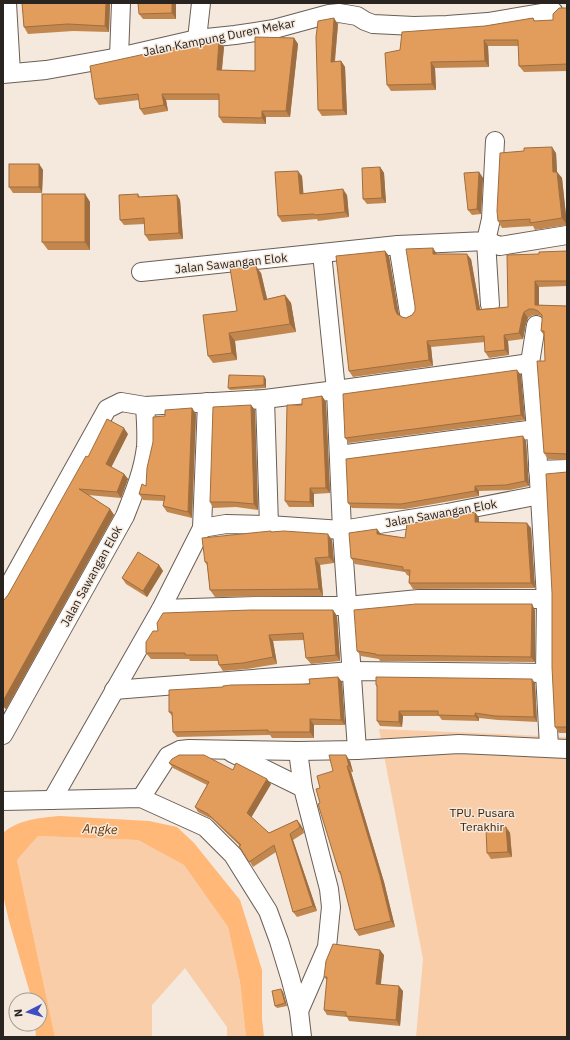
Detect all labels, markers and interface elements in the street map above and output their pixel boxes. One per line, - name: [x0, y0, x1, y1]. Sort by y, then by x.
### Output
- street label: Jalan Kampung Duren Mekar: [142, 15, 297, 59]
- street label: Jalan Sawangan Elok: [174, 250, 289, 276]
- street label: Jalan Sawangan Elok: [384, 496, 499, 530]
- street label: Jalan Sawangan Elok: [57, 522, 125, 629]
- park label: TPU. Pusara Terakhir: [449, 805, 515, 834]
- water label: Angke: [81, 820, 118, 838]
- north arrow: [8, 992, 48, 1032]
- text: N: [11, 1008, 25, 1018]

